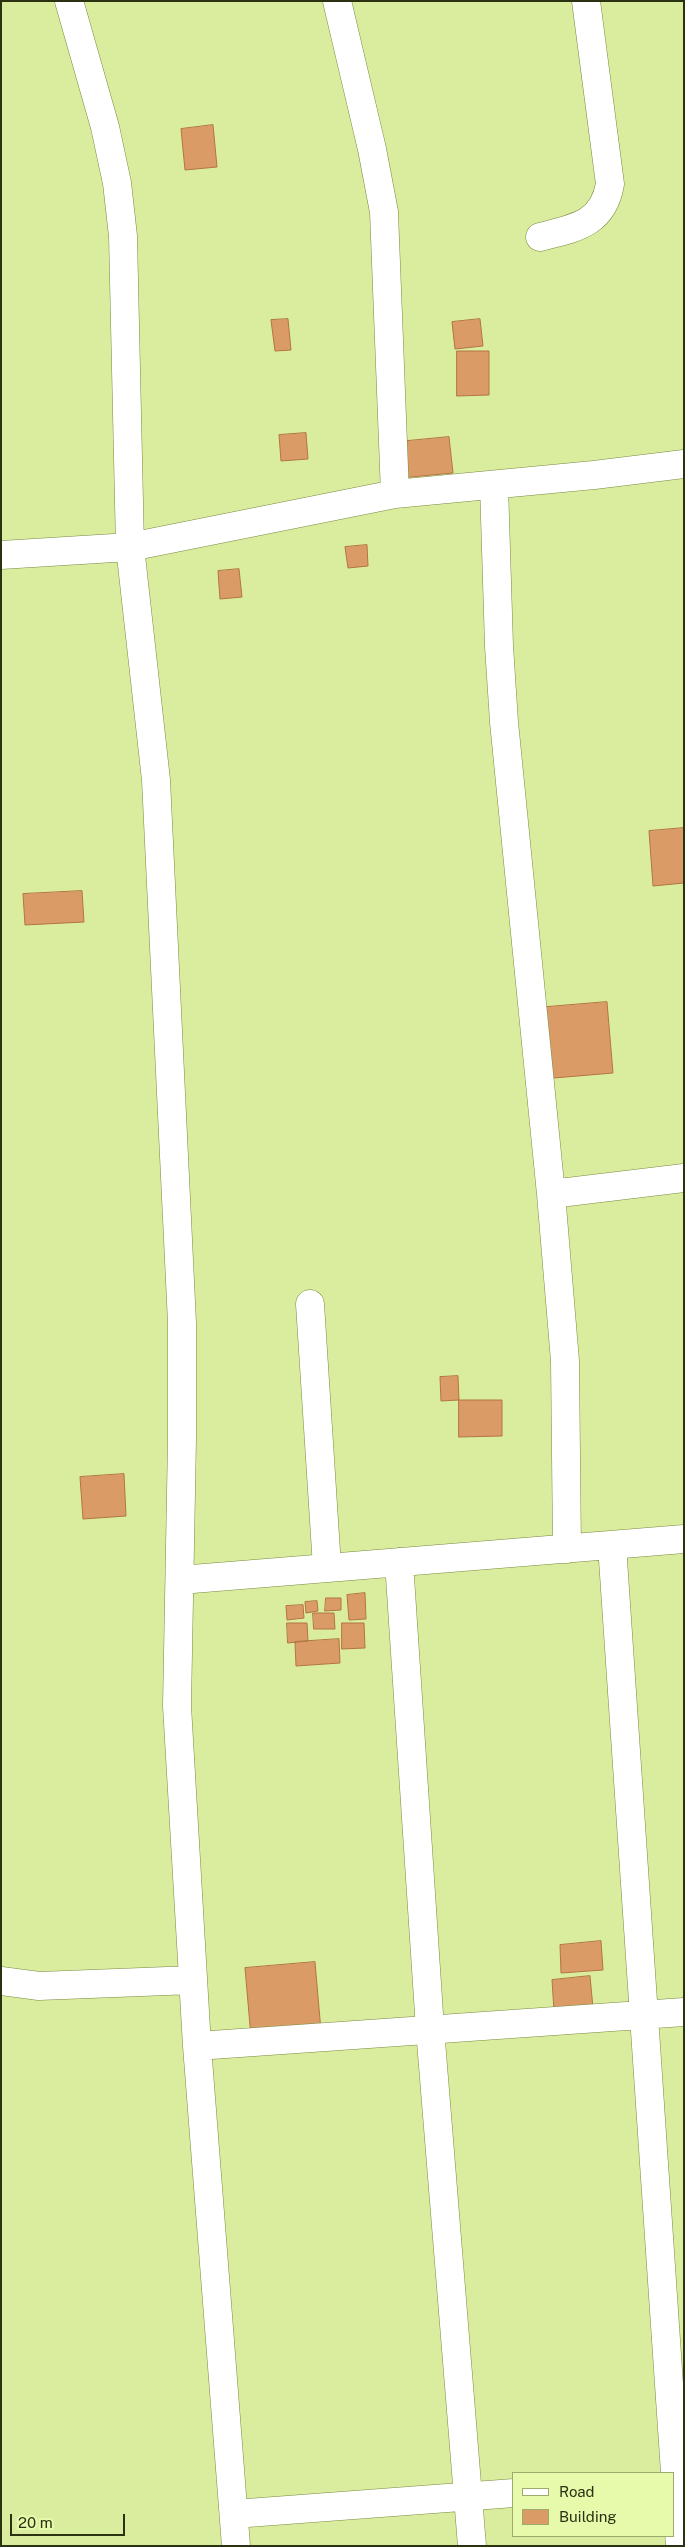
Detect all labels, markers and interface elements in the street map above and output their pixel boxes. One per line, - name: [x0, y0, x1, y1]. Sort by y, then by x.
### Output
- legend: [512, 2472, 675, 2537]
- text: Road: [559, 2483, 595, 2500]
- scale bar: [12, 2504, 128, 2536]
- text: Building: [559, 2508, 617, 2525]
- text: 20 m: [18, 2514, 53, 2531]

